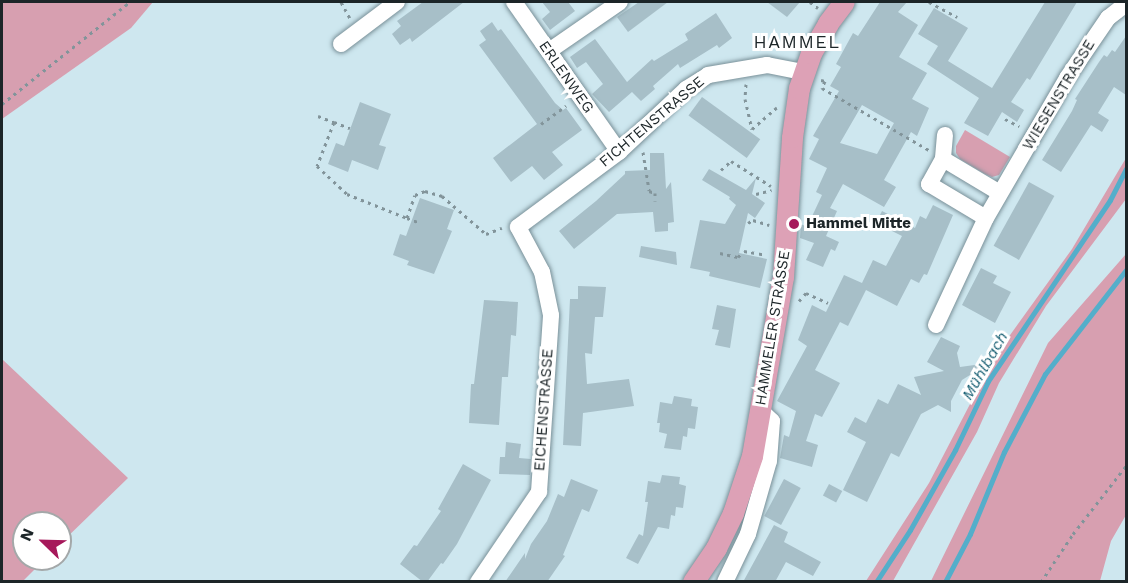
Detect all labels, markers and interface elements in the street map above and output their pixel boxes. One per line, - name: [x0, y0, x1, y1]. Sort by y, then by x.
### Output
- district label: HAMMEL: [753, 31, 841, 53]
- street label: WIESENSTRASSE: [1019, 37, 1099, 153]
- street label: ERLENWEG: [535, 38, 597, 116]
- street label: FICHTENSTRASSE: [596, 73, 708, 171]
- place label: Hammel Mitte: [806, 215, 911, 233]
- marker: Hammel Mitte: [787, 217, 801, 231]
- street label: HAMMELER STRASSE: [752, 249, 794, 407]
- water label: Mühlbach: [958, 329, 1012, 403]
- street label: EICHENSTRASSE: [531, 348, 557, 472]
- north arrow: [12, 511, 72, 571]
- text: N: [16, 525, 38, 544]

